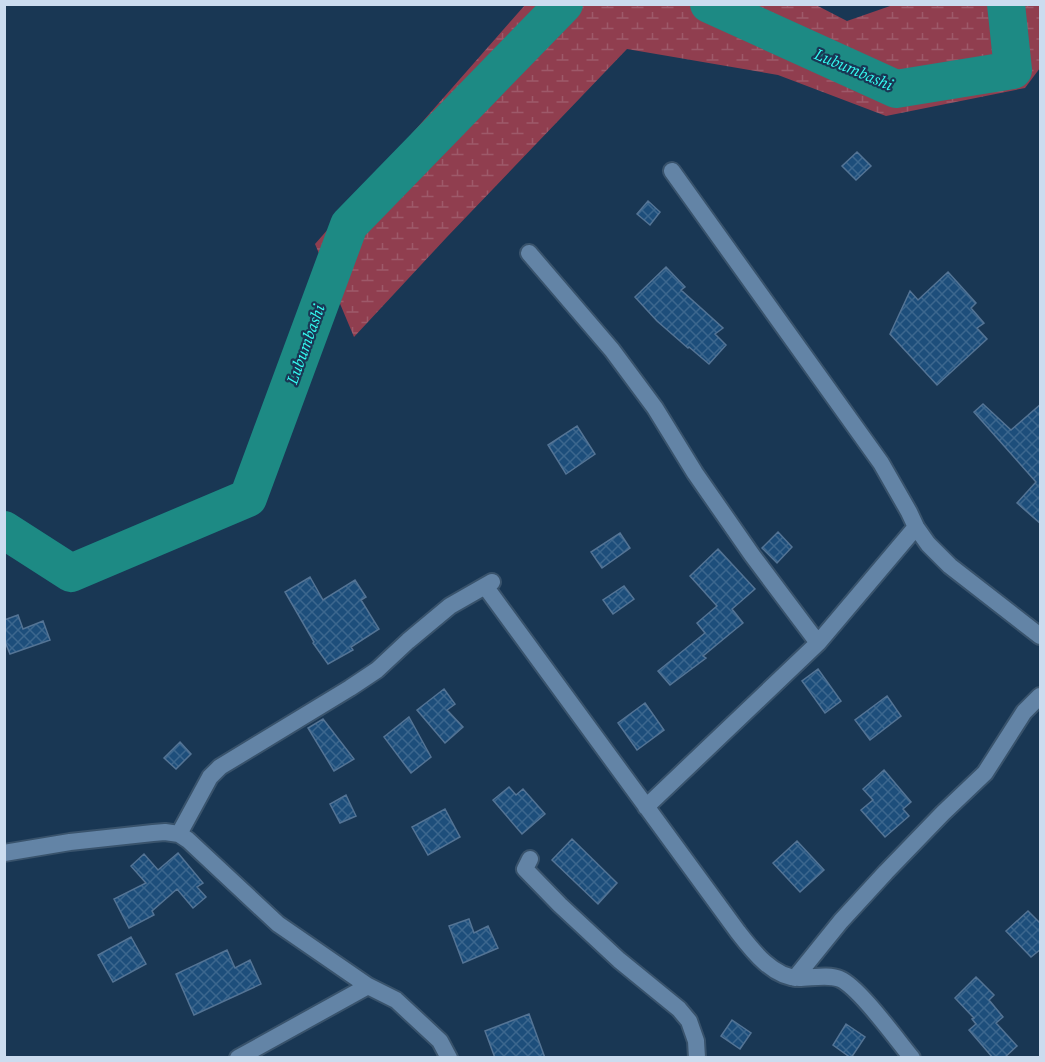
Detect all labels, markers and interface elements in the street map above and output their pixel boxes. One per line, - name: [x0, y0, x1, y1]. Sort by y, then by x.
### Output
- water label: Lubumbashi: [810, 42, 897, 95]
- water label: Lubumbashi: [280, 301, 330, 388]

